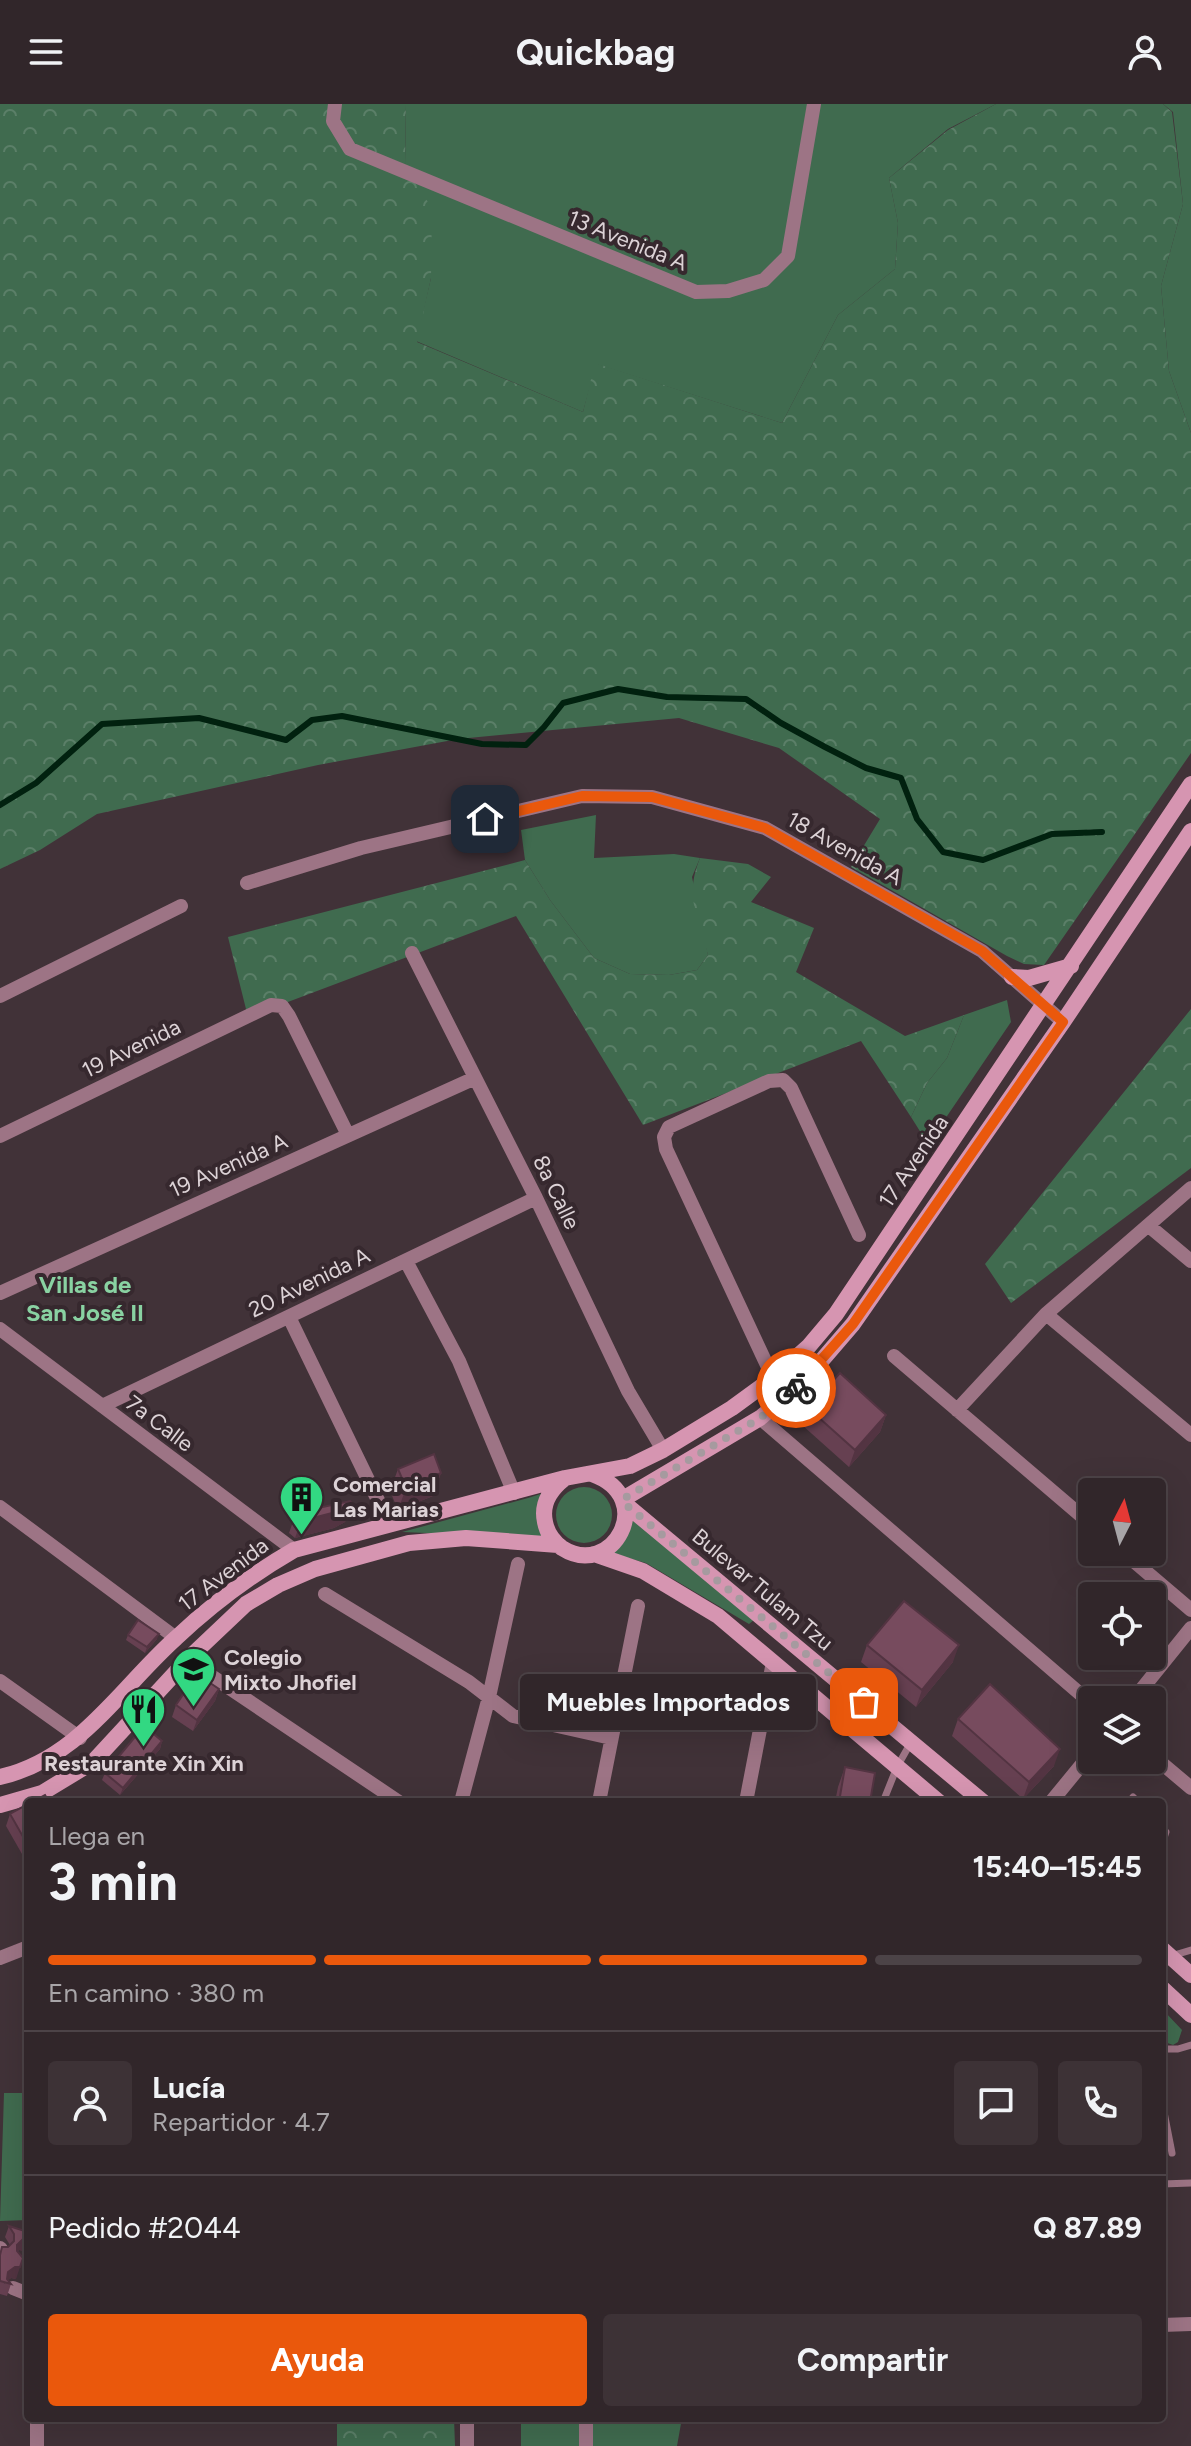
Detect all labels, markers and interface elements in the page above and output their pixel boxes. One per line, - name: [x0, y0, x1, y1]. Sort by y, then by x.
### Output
- icon: menu: [24, 30, 68, 74]
- icon: person: [1123, 30, 1167, 74]
- text: Quickbag: [516, 31, 675, 74]
- street label: 13 Avenida A: [564, 204, 691, 277]
- pin: [451, 785, 519, 853]
- icon: home: [463, 797, 507, 841]
- street label: 18 Avenida A: [782, 806, 907, 891]
- street label: 19 Avenida: [78, 1013, 185, 1084]
- street label: 17 Avenida: [873, 1110, 954, 1213]
- street label: 19 Avenida A: [165, 1127, 292, 1204]
- street label: 8a Calle: [527, 1151, 586, 1234]
- street label: 20 Avenida A: [244, 1241, 374, 1323]
- district label: Villas de San José II: [26, 1270, 144, 1327]
- courier: [756, 1348, 836, 1428]
- icon: bike: [774, 1366, 818, 1410]
- street label: 7a Calle: [121, 1389, 199, 1457]
- place label: Comercial Las Marias: [333, 1471, 439, 1523]
- building icon: Comercial Las Marias: [278, 1473, 326, 1536]
- north arrow: [1078, 1478, 1166, 1566]
- map controls: [1078, 1478, 1166, 1774]
- street label: Bulevar Tulam Tzu: [687, 1523, 839, 1656]
- street label: 17 Avenida: [173, 1532, 274, 1617]
- button: locate: [1078, 1582, 1166, 1670]
- place label: Colegio Mixto Jhofiel: [224, 1644, 357, 1696]
- school or university icon: Colegio Mixto Jhofiel: [169, 1646, 217, 1709]
- pin: [830, 1668, 898, 1736]
- callout: Muebles Importados: [520, 1674, 816, 1730]
- icon: bag: [842, 1680, 886, 1724]
- restaurant icon: Restaurante Xin Xin: [120, 1686, 168, 1749]
- text: Muebles Importados: [546, 1686, 790, 1718]
- button: layers: [1078, 1686, 1166, 1774]
- place label: Restaurante Xin Xin: [44, 1750, 244, 1777]
- text: Llega en: [48, 1820, 145, 1852]
- text: 15:40–15:45: [972, 1848, 1142, 1885]
- text: 3 min: [48, 1851, 178, 1913]
- text: En camino · 380 m: [48, 1977, 264, 2009]
- button: person: [48, 2061, 132, 2145]
- button: chat: [954, 2061, 1038, 2145]
- button: phone: [1058, 2061, 1142, 2145]
- text: Lucía: [152, 2069, 225, 2106]
- text: Repartidor · 4.7: [152, 2106, 330, 2138]
- text: Pedido #2044: [48, 2209, 241, 2246]
- text: Q 87.89: [1033, 2209, 1142, 2246]
- button: Ayuda: [48, 2314, 587, 2406]
- button: Compartir: [603, 2314, 1142, 2406]

